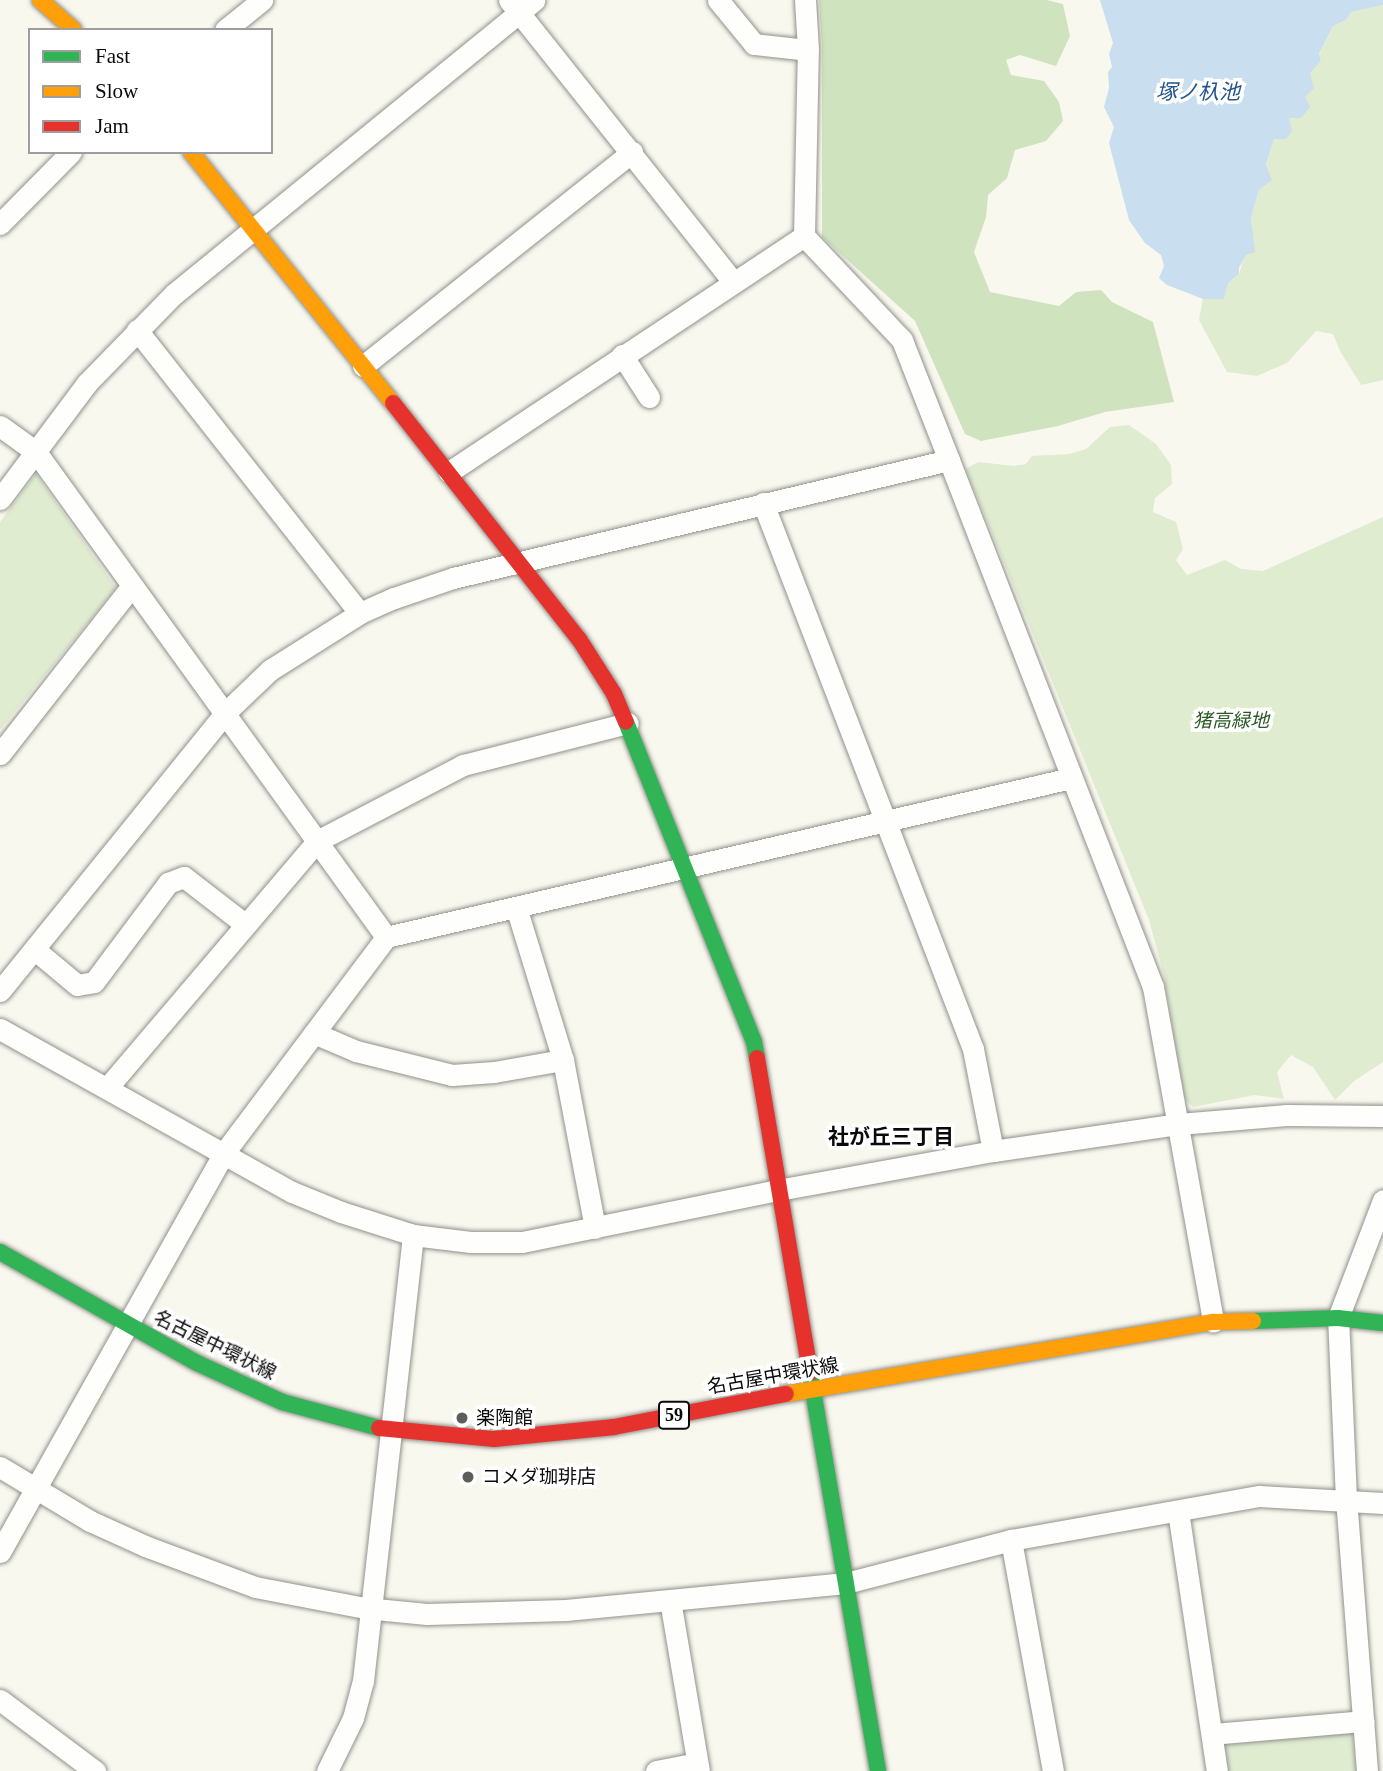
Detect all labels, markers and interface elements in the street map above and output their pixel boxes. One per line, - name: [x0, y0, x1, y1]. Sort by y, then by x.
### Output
- legend: [28, 28, 273, 154]
- text: Fast: [95, 44, 130, 68]
- text: Slow: [95, 79, 138, 103]
- water label: 塚ノ杁池: [1156, 79, 1240, 105]
- text: Jam: [95, 114, 129, 138]
- park label: 猪高緑地: [1193, 710, 1269, 732]
- district label: 社が丘三丁目: [828, 1124, 954, 1150]
- street label: 名古屋中環状線: [150, 1306, 280, 1384]
- street label: 名古屋中環状線: [706, 1353, 840, 1399]
- road number: 59: [656, 1400, 692, 1430]
- place label: 楽陶館: [476, 1407, 533, 1429]
- marker: 楽陶館: [454, 1410, 470, 1426]
- place label: コメダ珈琲店: [482, 1466, 596, 1488]
- marker: コメダ珈琲店: [460, 1469, 476, 1485]

